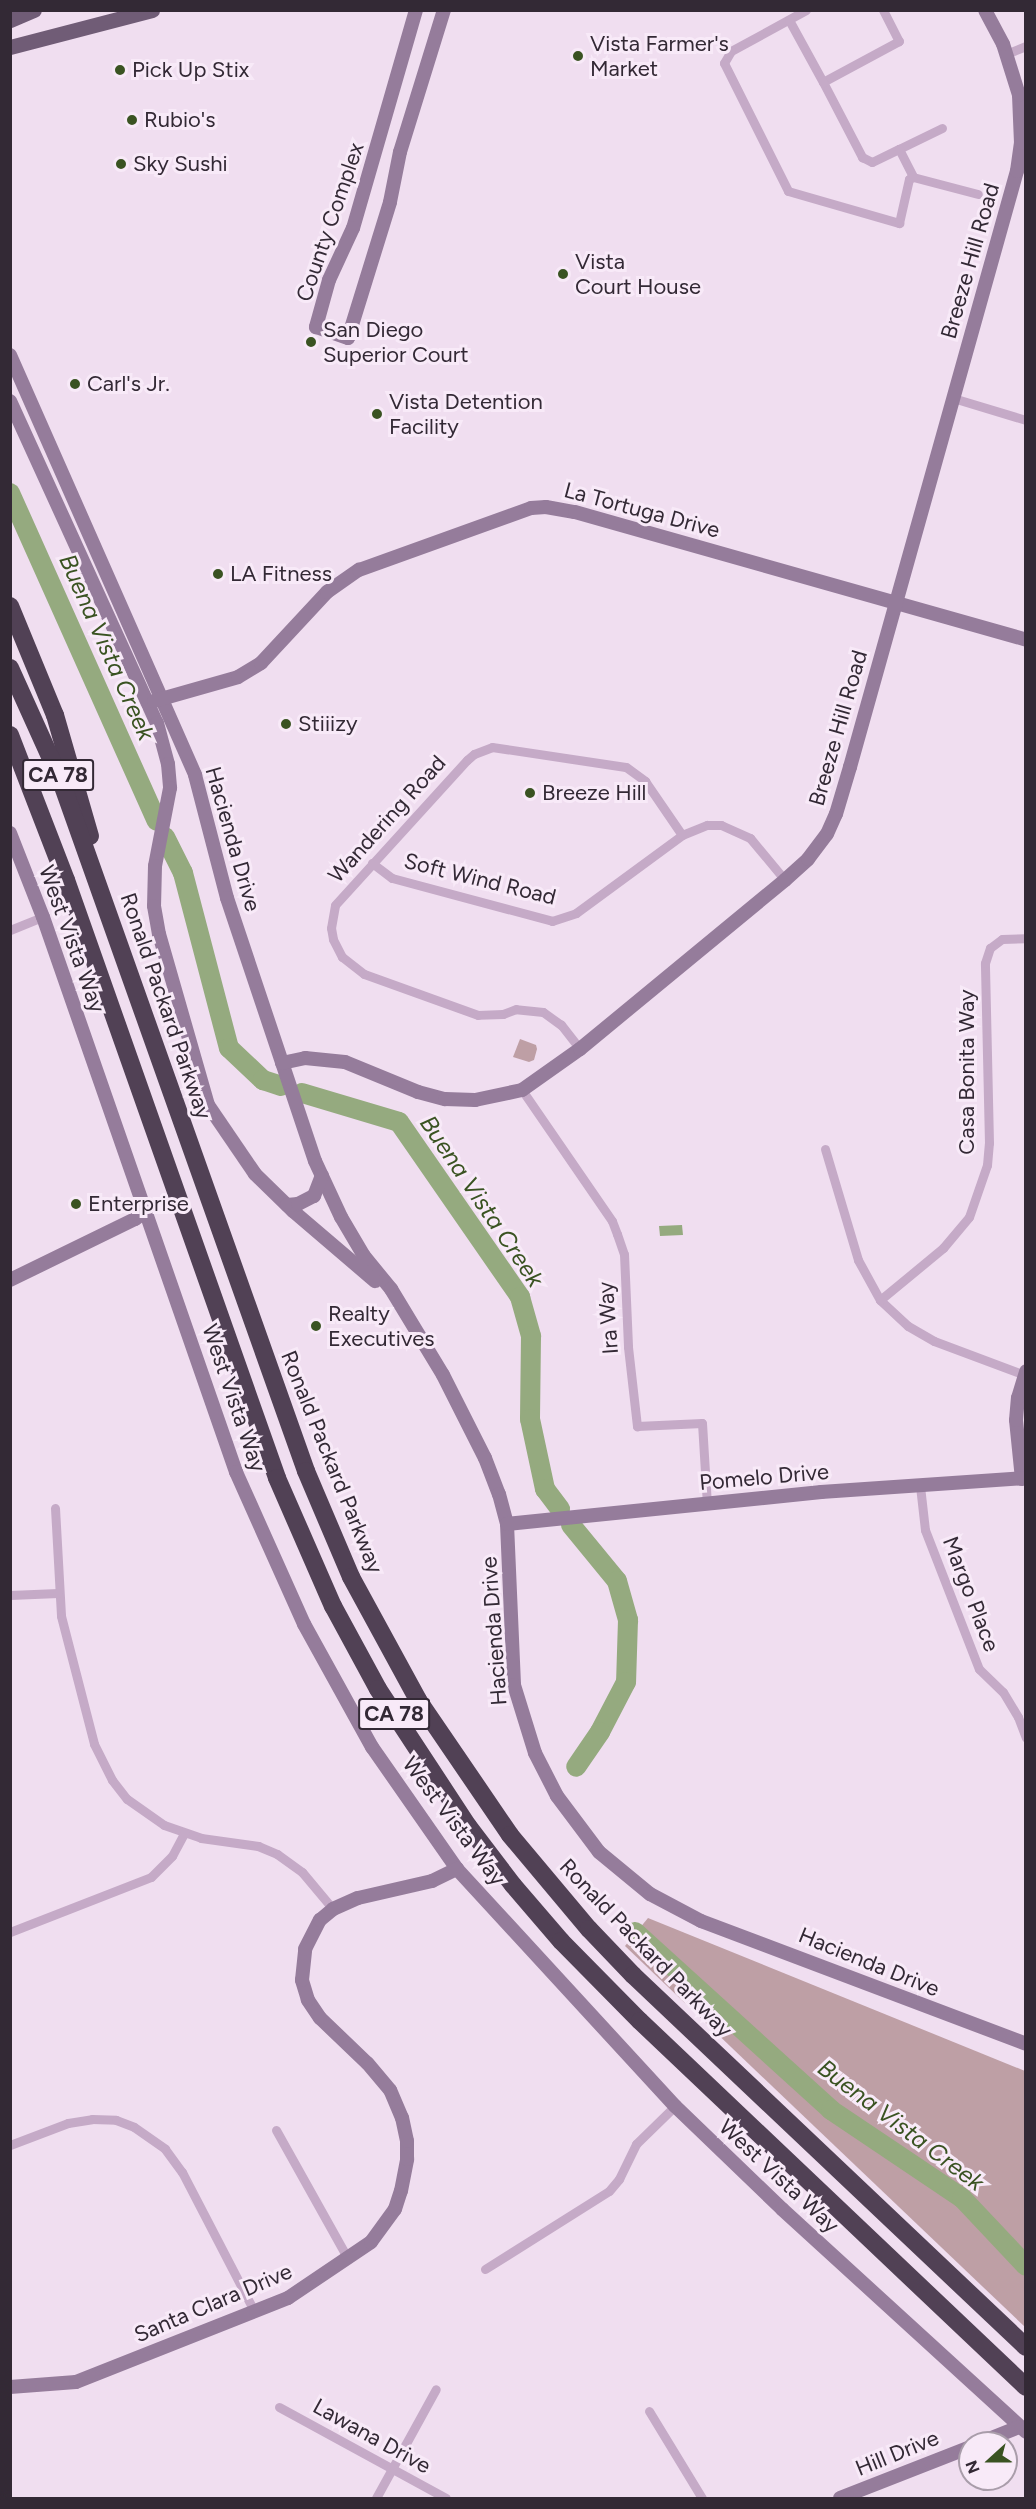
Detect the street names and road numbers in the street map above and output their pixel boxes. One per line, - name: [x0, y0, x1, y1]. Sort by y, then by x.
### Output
- street label: County Complex: [290, 139, 370, 305]
- street label: Breeze Hill Road: [935, 180, 1005, 342]
- street label: La Tortuga Drive: [561, 477, 723, 543]
- street label: Breeze Hill Road: [803, 647, 873, 809]
- street label: Wandering Road: [323, 750, 451, 888]
- road number: CA 78: [22, 757, 94, 793]
- street label: Hacienda Drive: [200, 764, 266, 914]
- street label: Soft Wind Road: [401, 847, 559, 911]
- street label: West Vista Way: [33, 862, 111, 1016]
- street label: Ronald Packard Parkway: [115, 889, 217, 1123]
- street label: Casa Bonita Way: [954, 989, 980, 1155]
- street label: Ira Way: [592, 1281, 624, 1355]
- street label: West Vista Way: [196, 1321, 272, 1475]
- street label: Ronald Packard Parkway: [275, 1347, 389, 1577]
- street label: Pomelo Drive: [698, 1458, 830, 1496]
- street label: Margo Place: [937, 1533, 1005, 1655]
- street label: Hacienda Drive: [476, 1556, 512, 1706]
- road number: CA 78: [358, 1696, 430, 1732]
- street label: West Vista Way: [397, 1751, 511, 1891]
- street label: Ronald Packard Parkway: [554, 1853, 738, 2043]
- street label: Hacienda Drive: [795, 1922, 943, 2002]
- street label: West Vista Way: [713, 2114, 845, 2238]
- street label: Santa Clara Drive: [130, 2258, 296, 2348]
- street label: Lawana Drive: [309, 2393, 435, 2479]
- street label: Hill Drive: [851, 2424, 943, 2482]

